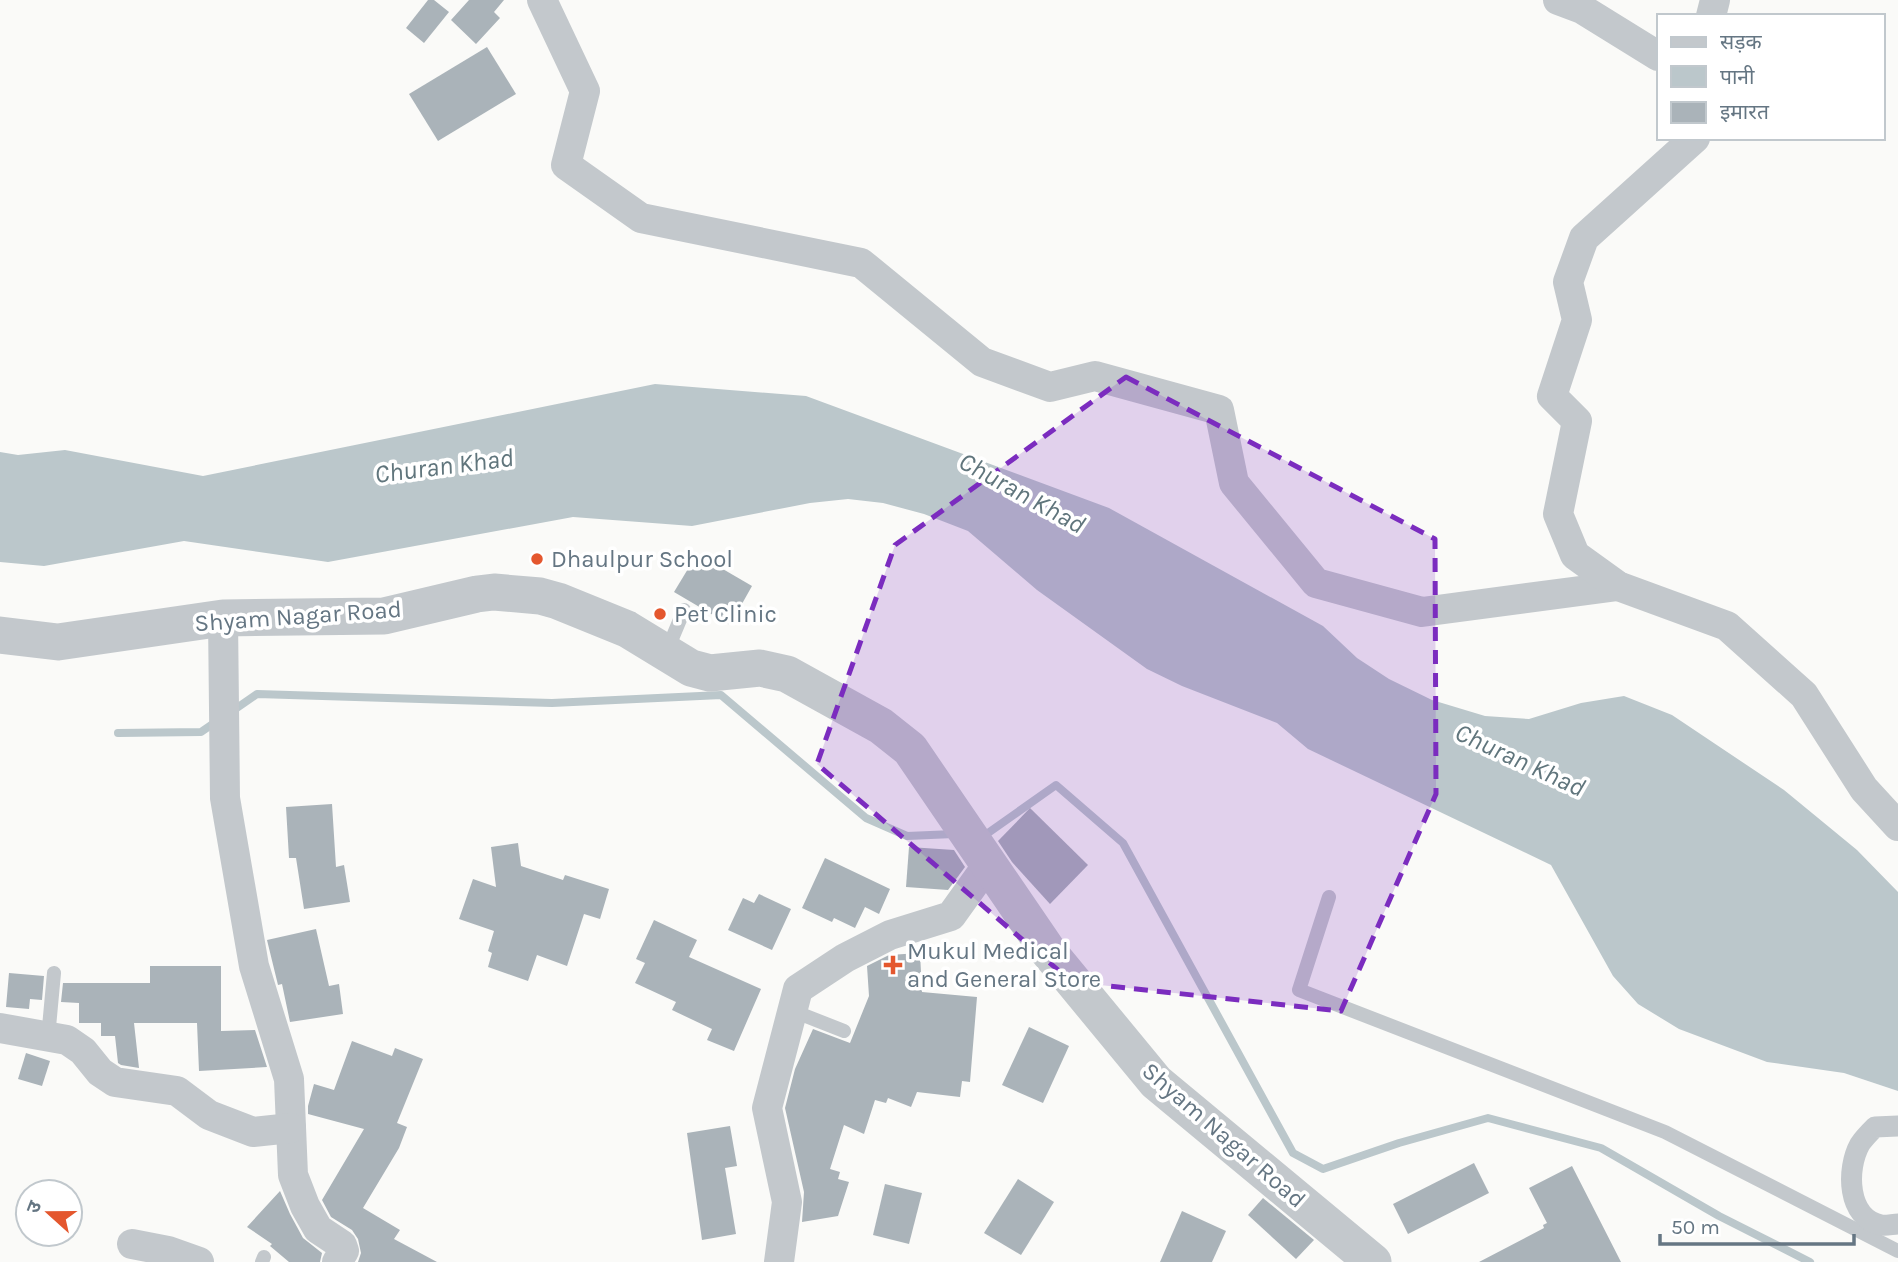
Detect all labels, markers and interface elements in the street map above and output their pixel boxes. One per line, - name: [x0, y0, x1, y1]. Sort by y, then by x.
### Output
- legend: [1657, 14, 1884, 140]
- text: सड़क: [1720, 30, 1762, 54]
- text: पानी: [1720, 65, 1755, 89]
- text: इमारत: [1720, 100, 1770, 124]
- water label: Churan Khad: [373, 442, 515, 490]
- water label: Churan Khad: [953, 446, 1091, 540]
- place label: Dhaulpur School: [551, 545, 733, 573]
- marker: Dhaulpur School: [529, 551, 545, 567]
- street label: Shyam Nagar Road: [194, 595, 402, 637]
- place label: Pet Clinic: [674, 600, 777, 628]
- marker: Pet Clinic: [652, 606, 668, 622]
- water label: Churan Khad: [1450, 716, 1590, 804]
- place label: Mukul Medical and General Store: [907, 937, 1101, 993]
- marker: Mukul Medical and General Store: [885, 957, 901, 973]
- street label: Shyam Nagar Road: [1136, 1056, 1312, 1214]
- north arrow: [14, 1178, 84, 1248]
- text: उ: [22, 1197, 47, 1216]
- scale bar: [1660, 1202, 1854, 1246]
- text: 50 m: [1671, 1215, 1720, 1239]

